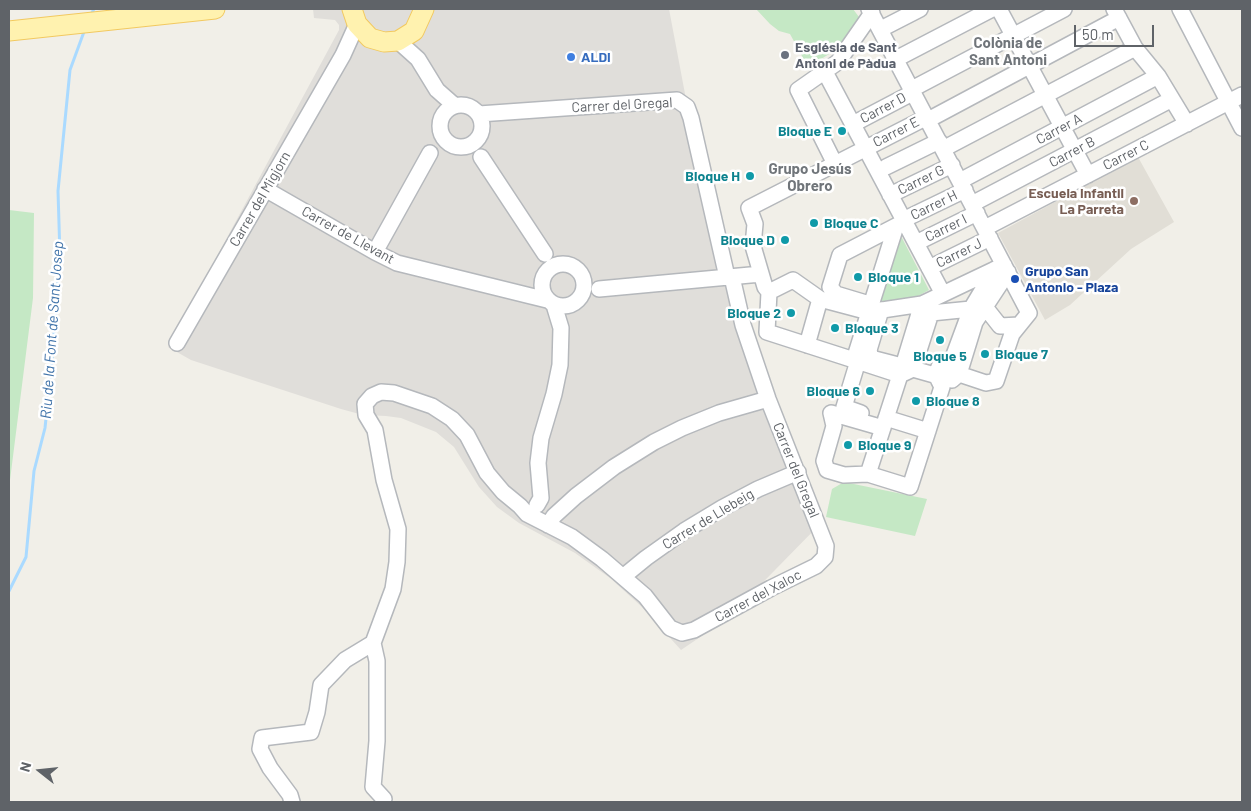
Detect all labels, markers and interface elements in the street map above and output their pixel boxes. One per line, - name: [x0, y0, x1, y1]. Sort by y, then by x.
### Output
- scale bar: [1076, 15, 1156, 47]
- text: 50 m: [1082, 25, 1114, 43]
- district label: Colònia de Sant Antoni: [969, 34, 1047, 69]
- place label: Església de Sant Antoni de Pàdua: [795, 39, 897, 72]
- place label: ALDI: [581, 49, 611, 65]
- marker: Església de Sant Antoni de Pàdua: [779, 49, 791, 61]
- marker: ALDI: [565, 51, 577, 63]
- street label: Carrer D: [857, 89, 909, 127]
- street label: Carrer del Gregal: [571, 94, 673, 116]
- street label: Carrer A: [1033, 110, 1085, 148]
- street label: Carrer E: [870, 113, 922, 151]
- place label: Bloque E: [778, 123, 832, 139]
- marker: Bloque E: [836, 125, 848, 137]
- street label: Carrer B: [1046, 133, 1098, 171]
- street label: Carrer C: [1100, 136, 1152, 174]
- street label: Carrer del Migjorn: [226, 148, 294, 250]
- district label: Grupo Jesús Obrero: [768, 160, 852, 195]
- street label: Carrer G: [895, 162, 947, 198]
- place label: Bloque H: [685, 168, 740, 184]
- marker: Bloque H: [744, 170, 756, 182]
- place label: Escuela Infantil La Parreta: [1028, 185, 1124, 218]
- street label: Carrer H: [908, 186, 960, 224]
- marker: Escuela Infantil La Parreta: [1128, 195, 1140, 207]
- street label: Carrer de Llevant: [299, 203, 397, 267]
- street label: Carrer I: [922, 211, 970, 245]
- place label: Bloque C: [824, 215, 878, 231]
- marker: Bloque C: [808, 217, 820, 229]
- place label: Bloque D: [720, 232, 775, 248]
- marker: Bloque D: [779, 234, 791, 246]
- street label: Carrer J: [933, 235, 985, 271]
- water label: Riu de la Font de Sant Josep: [37, 241, 67, 419]
- place label: Grupo San Antonio - Plaza: [1025, 263, 1118, 296]
- place label: Bloque 1: [868, 269, 919, 285]
- marker: Bloque 1: [852, 271, 864, 283]
- marker: Grupo San Antonio - Plaza: [1009, 273, 1021, 285]
- place label: Bloque 2: [727, 305, 781, 321]
- marker: Bloque 2: [785, 307, 797, 319]
- place label: Bloque 3: [845, 320, 898, 336]
- marker: Bloque 3: [829, 322, 841, 334]
- marker: Bloque 5: [934, 334, 946, 346]
- place label: Bloque 7: [995, 346, 1048, 362]
- place label: Bloque 5: [913, 348, 967, 364]
- marker: Bloque 7: [979, 348, 991, 360]
- place label: Bloque 6: [807, 383, 860, 399]
- marker: Bloque 6: [864, 385, 876, 397]
- place label: Bloque 8: [926, 393, 979, 409]
- marker: Bloque 8: [910, 395, 922, 407]
- street label: Carrer del Gregal: [769, 420, 823, 520]
- place label: Bloque 9: [858, 437, 911, 453]
- marker: Bloque 9: [842, 439, 854, 451]
- street label: Carrer de Llebeig: [659, 485, 757, 553]
- street label: Carrer del Xaloc: [712, 566, 804, 626]
- north arrow: [15, 746, 65, 796]
- text: N: [16, 760, 35, 774]

